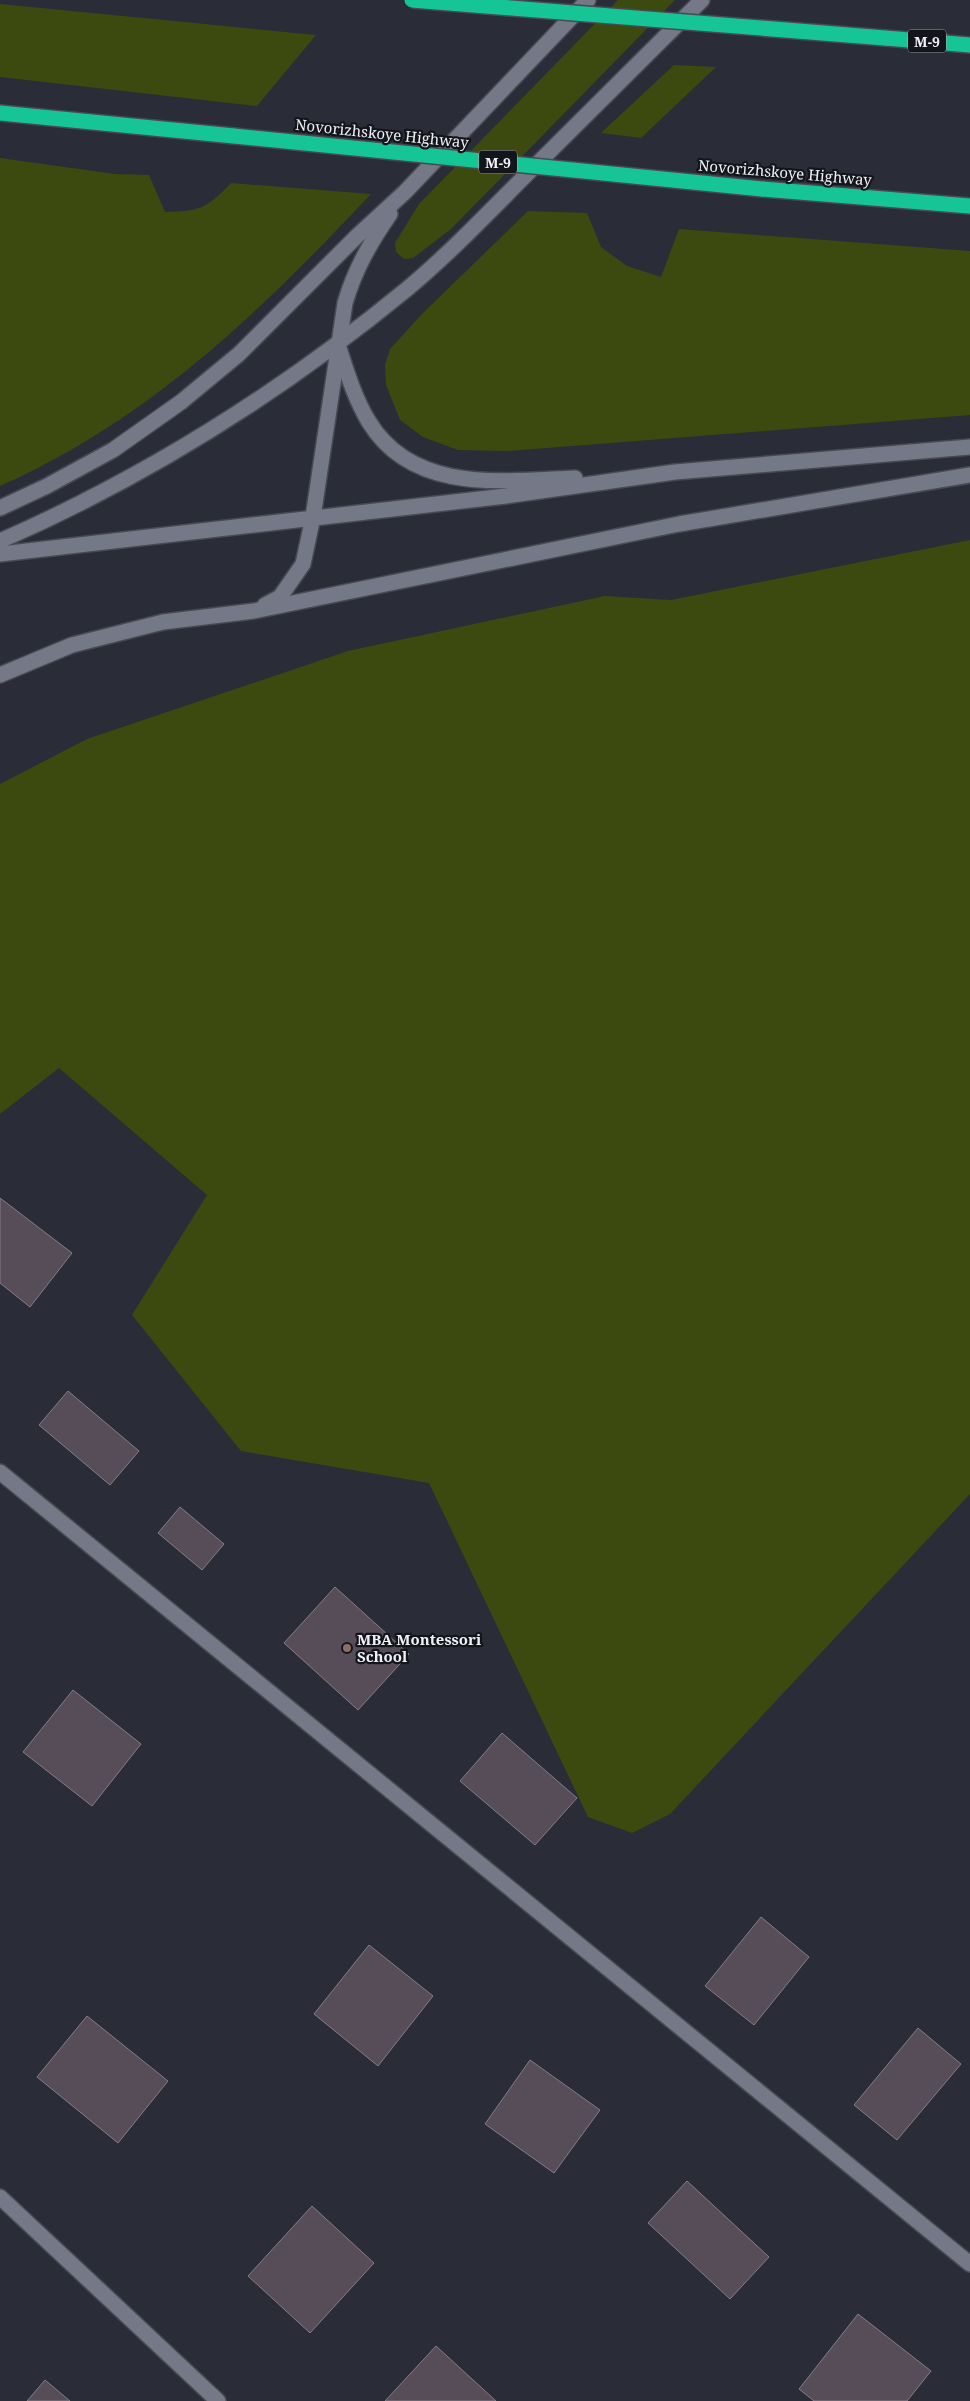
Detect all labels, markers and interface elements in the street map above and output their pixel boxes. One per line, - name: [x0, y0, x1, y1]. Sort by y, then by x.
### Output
- road number: М-9: [908, 29, 946, 52]
- street label: Novorizhskoye Highway: [294, 114, 470, 152]
- road number: М-9: [479, 150, 517, 173]
- street label: Novorizhskoye Highway: [697, 154, 873, 190]
- place label: MBA Montessori School: [357, 1629, 482, 1666]
- marker: MBA Montessori School: [341, 1642, 353, 1654]

